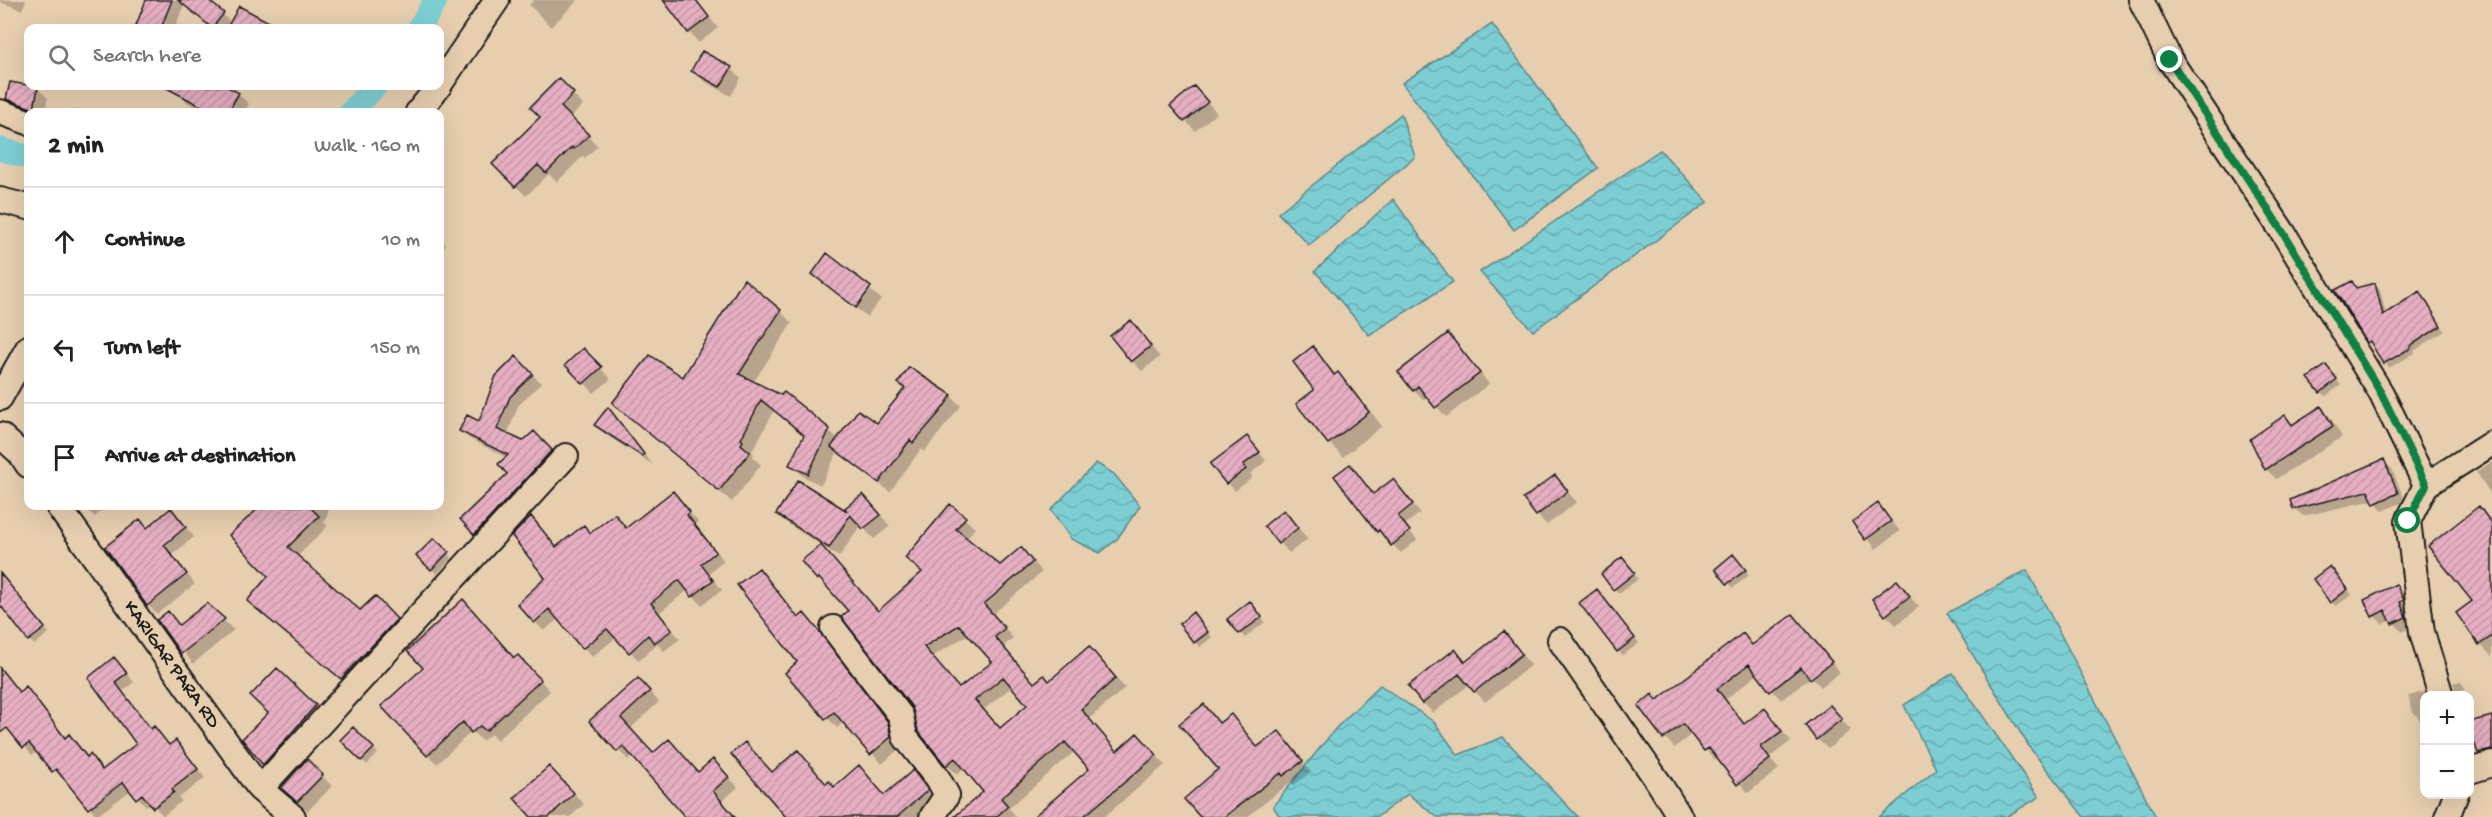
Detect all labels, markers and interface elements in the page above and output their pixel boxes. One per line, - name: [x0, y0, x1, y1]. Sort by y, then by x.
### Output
- search box: [24, 24, 444, 90]
- icon: search: [45, 41, 78, 74]
- text: Search here: [93, 44, 201, 70]
- route end: [2156, 46, 2182, 72]
- text: 2 min: [48, 132, 103, 163]
- text: Walk · 160 m: [314, 136, 420, 159]
- icon: ahead: [48, 225, 81, 258]
- text: Continue: [105, 228, 185, 254]
- text: 10 m: [382, 230, 420, 253]
- icon: left: [48, 333, 81, 366]
- text: Turn left: [105, 336, 179, 362]
- text: 150 m: [371, 338, 420, 361]
- icon: arrive: [48, 441, 81, 474]
- text: Arrive at destination: [105, 444, 295, 470]
- route start: [2394, 507, 2420, 533]
- street label: KARIGAR PARA RD: [118, 597, 225, 734]
- map controls: [2420, 691, 2474, 799]
- button: +: [2420, 691, 2474, 745]
- button: −: [2420, 745, 2474, 799]

